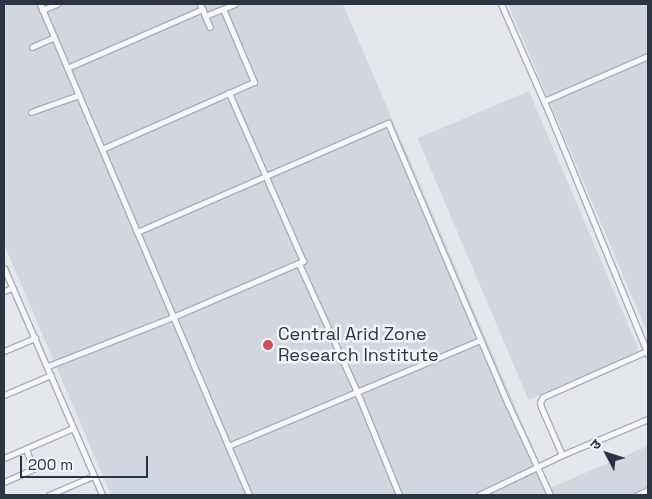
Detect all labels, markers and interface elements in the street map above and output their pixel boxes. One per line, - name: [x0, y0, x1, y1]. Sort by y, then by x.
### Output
- place label: Central Arid Zone Research Institute: [278, 324, 439, 366]
- marker: Central Arid Zone Research Institute: [262, 339, 274, 351]
- north arrow: [582, 429, 632, 479]
- text: उ: [586, 435, 605, 453]
- scale bar: [22, 446, 150, 478]
- text: 200 m: [28, 455, 73, 474]

